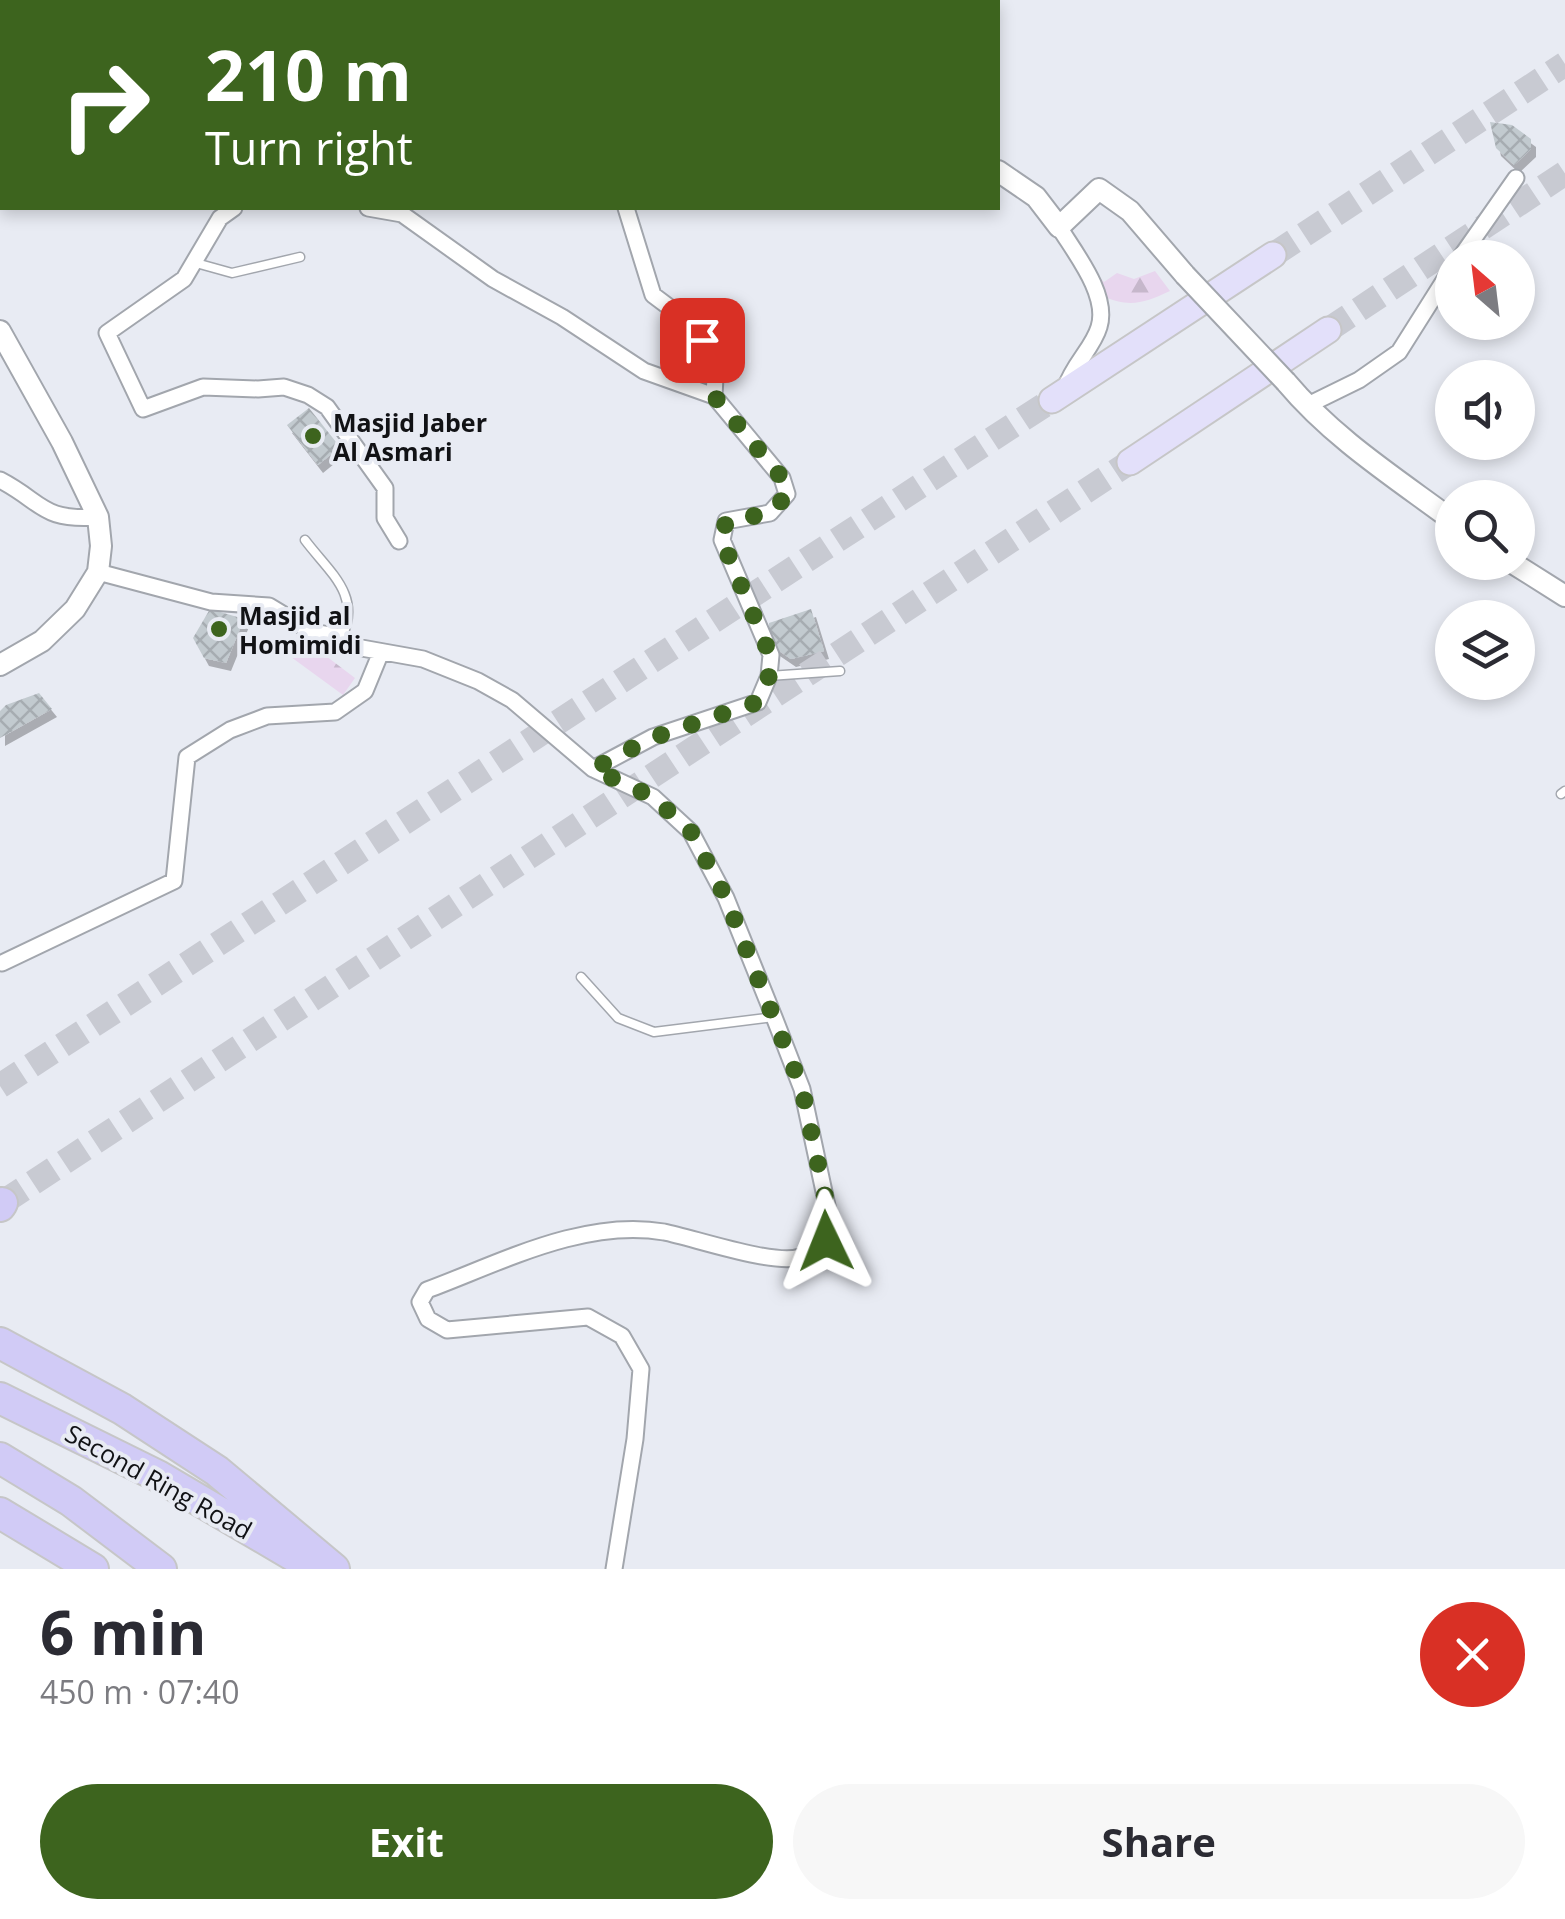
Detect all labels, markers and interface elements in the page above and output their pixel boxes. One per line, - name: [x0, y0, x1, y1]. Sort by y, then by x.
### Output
- text: 210 m: [205, 26, 412, 122]
- icon: right: [40, 40, 170, 170]
- text: Turn right: [205, 117, 413, 178]
- north arrow: [1435, 240, 1535, 340]
- map controls: [1435, 240, 1535, 700]
- pin: [660, 298, 745, 383]
- icon: arrive: [675, 313, 730, 368]
- button: sound: [1435, 360, 1535, 460]
- place label: Masjid Jaber Al Asmari: [333, 405, 487, 468]
- marker: Masjid Jaber Al Asmari: [302, 425, 324, 447]
- button: search: [1435, 480, 1535, 580]
- place label: Masjid al Homimidi: [239, 598, 361, 661]
- button: layers: [1435, 600, 1535, 700]
- marker: Masjid al Homimidi: [208, 618, 230, 640]
- position arrow: [774, 1189, 878, 1293]
- street label: Second Ring Road: [59, 1416, 259, 1546]
- text: 6 min: [40, 1591, 207, 1673]
- button: close: [1420, 1602, 1525, 1707]
- text: 450 m · 07:40: [40, 1670, 239, 1713]
- button: Exit: [40, 1784, 773, 1899]
- button: Share: [793, 1784, 1525, 1899]

